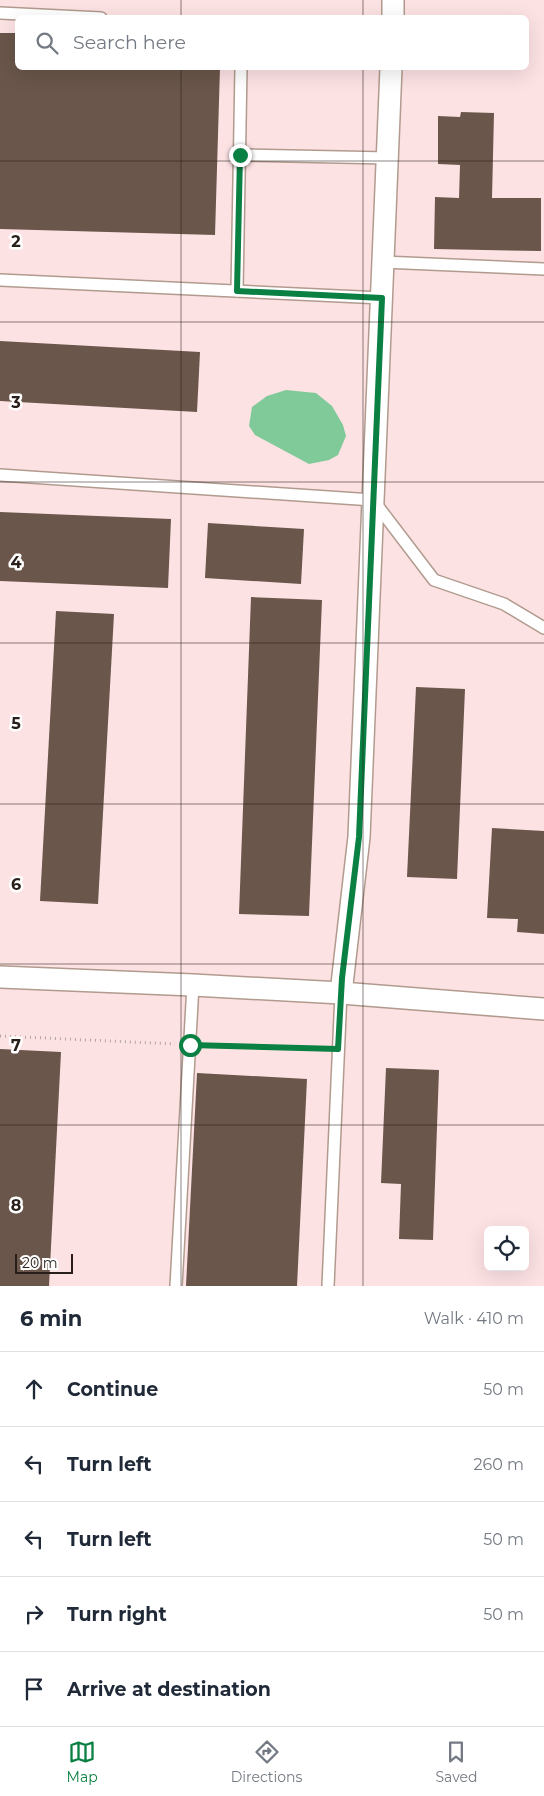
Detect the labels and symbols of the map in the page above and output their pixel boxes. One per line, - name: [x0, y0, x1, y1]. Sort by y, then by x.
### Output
- route end: [229, 144, 252, 167]
- text: 2: [11, 232, 21, 251]
- text: 3: [10, 393, 21, 412]
- text: 4: [10, 553, 22, 572]
- text: 5: [11, 714, 21, 733]
- text: 6: [11, 875, 21, 894]
- route start: [179, 1034, 202, 1057]
- text: 7: [11, 1036, 21, 1055]
- text: 8: [11, 1196, 21, 1215]
- scale bar: [15, 1251, 72, 1274]

